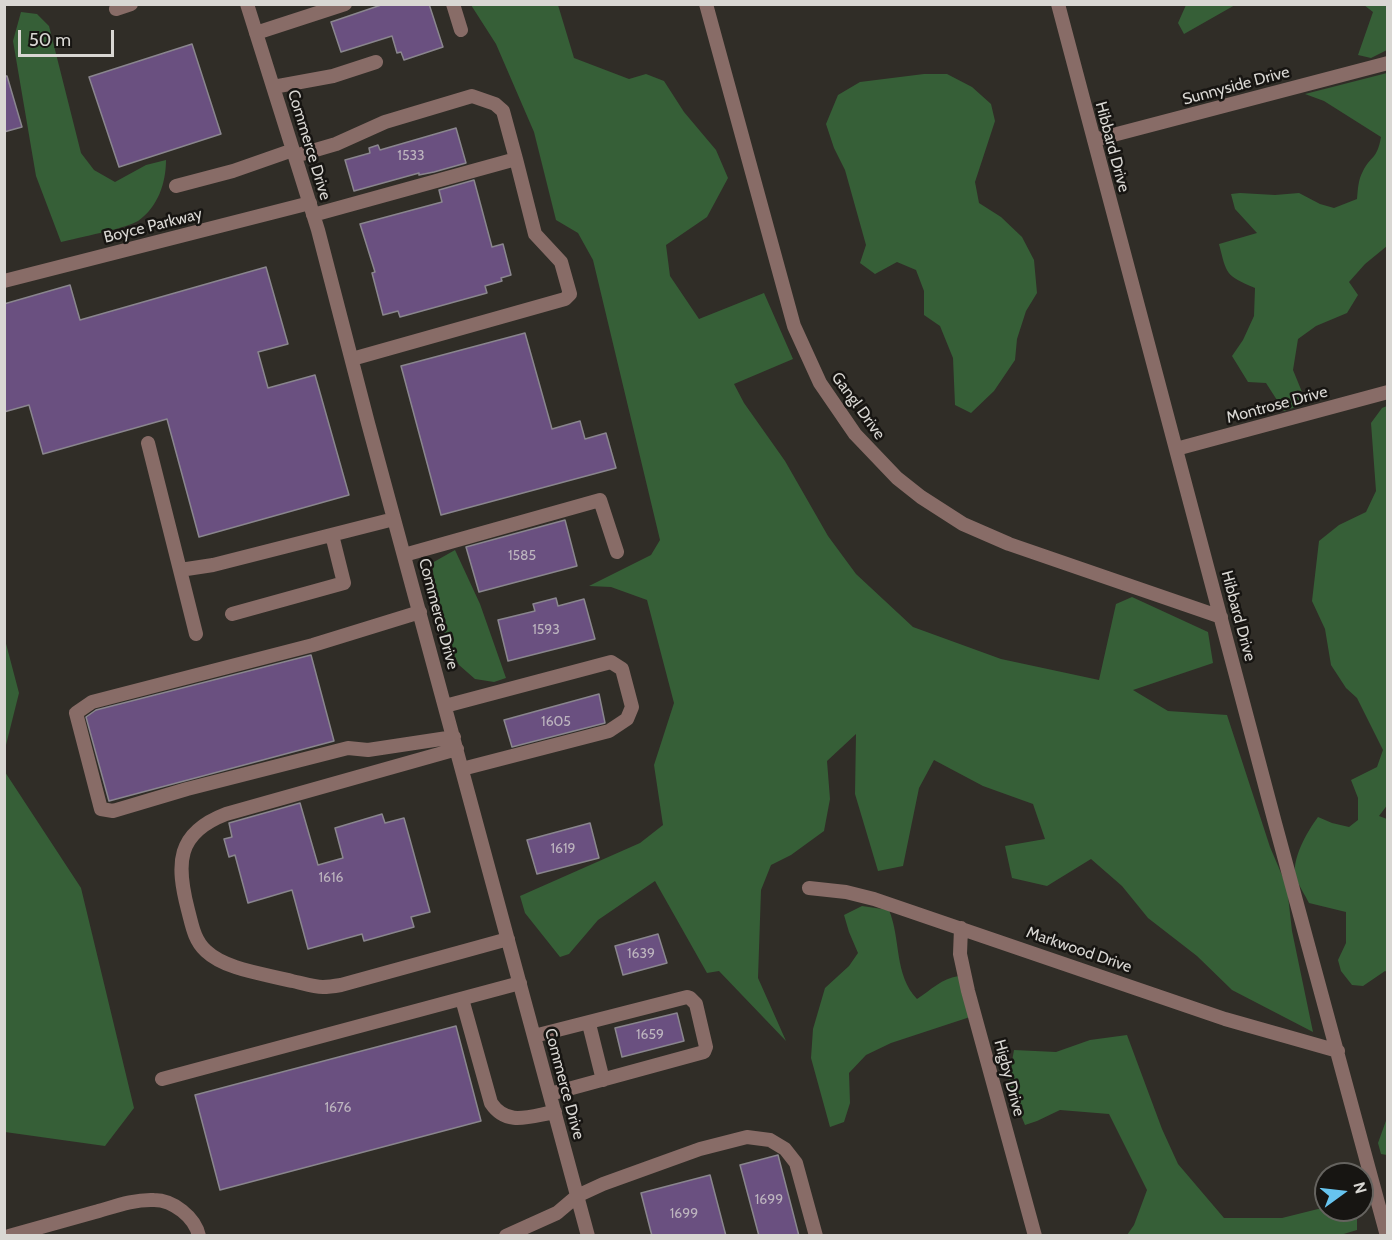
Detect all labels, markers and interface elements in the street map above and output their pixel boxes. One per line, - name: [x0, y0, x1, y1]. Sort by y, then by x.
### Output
- scale bar: [21, 18, 117, 56]
- text: 50 m: [29, 29, 71, 51]
- street label: Sunnyside Drive: [1180, 63, 1292, 109]
- street label: Commerce Drive: [283, 88, 335, 202]
- street label: Hibbard Drive: [1091, 100, 1133, 194]
- house number: 1533: [397, 148, 425, 164]
- street label: Boyce Parkway: [102, 204, 204, 248]
- street label: Gangl Drive: [827, 369, 889, 443]
- street label: Montrose Drive: [1224, 382, 1330, 428]
- house number: 1585: [508, 548, 536, 564]
- street label: Commerce Drive: [414, 556, 462, 672]
- street label: Hibbard Drive: [1217, 569, 1259, 663]
- house number: 1593: [532, 622, 560, 638]
- house number: 1605: [541, 714, 571, 730]
- house number: 1619: [551, 841, 575, 857]
- house number: 1616: [319, 870, 343, 886]
- street label: Markwood Drive: [1024, 923, 1134, 977]
- house number: 1639: [627, 946, 655, 962]
- street label: Commerce Drive: [540, 1026, 588, 1142]
- house number: 1659: [636, 1027, 664, 1043]
- street label: Higby Drive: [990, 1037, 1028, 1119]
- house number: 1676: [324, 1100, 352, 1116]
- north arrow: [1314, 1162, 1374, 1222]
- text: N: [1349, 1180, 1371, 1196]
- house number: 1699: [755, 1192, 783, 1208]
- house number: 1699: [670, 1206, 698, 1222]

